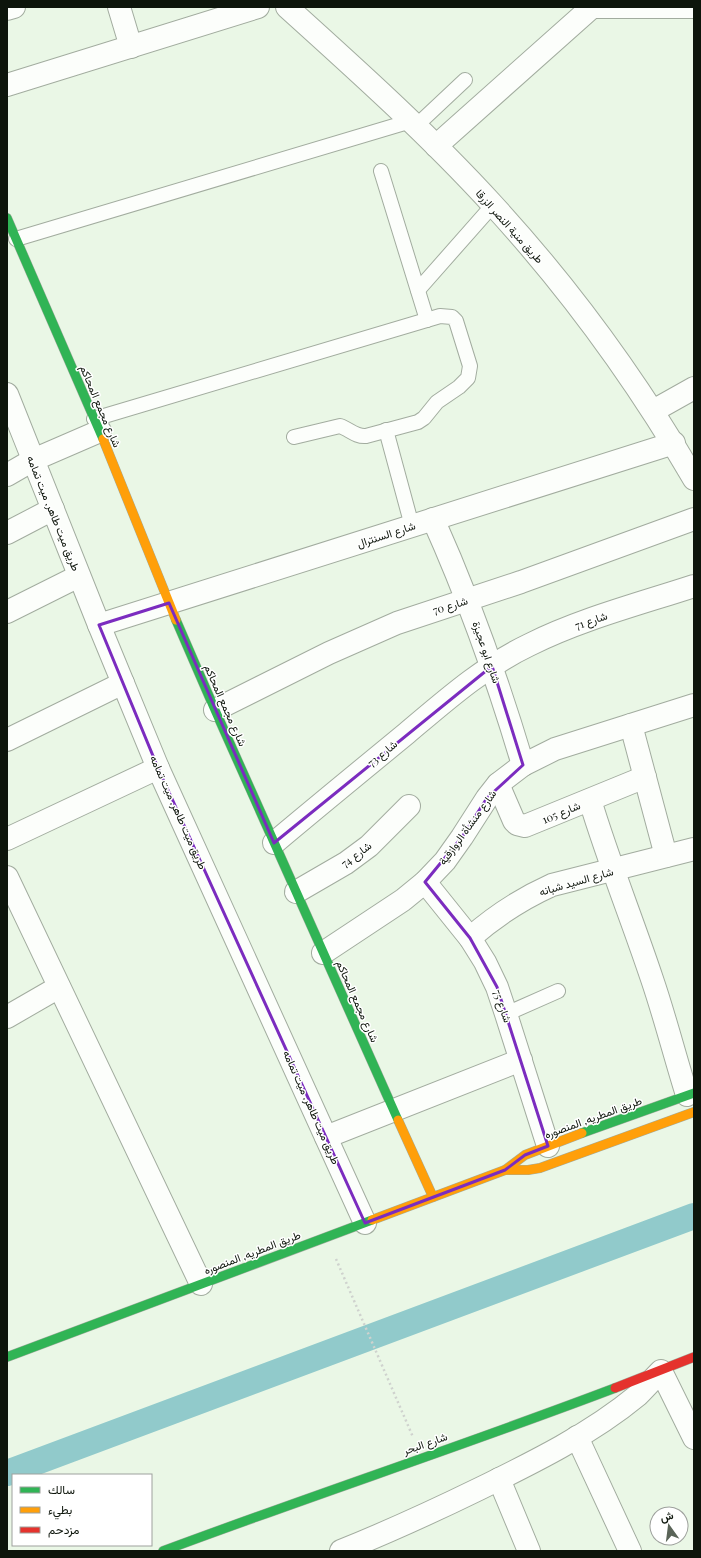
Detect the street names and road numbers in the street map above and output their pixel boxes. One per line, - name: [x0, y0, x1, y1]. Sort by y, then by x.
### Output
- street label: طريق منية النصر الزرقا: [473, 186, 547, 266]
- street label: شارع مجمع المحاكم: [76, 363, 125, 450]
- street label: طريق ميت طاهر, ميت تمامه: [24, 453, 84, 573]
- street label: شارع السنترال: [355, 517, 418, 551]
- street label: شارع 70: [431, 592, 470, 618]
- street label: شارع 71: [573, 607, 610, 633]
- street label: شارع ابو عجيزة: [468, 619, 505, 686]
- street label: شارع مجمع المحاكم: [200, 662, 251, 749]
- street label: شارع 73: [364, 736, 401, 771]
- street label: طريق ميت طاهر, ميت تمامه: [147, 753, 211, 871]
- street label: شارع منشأة الروازقية: [435, 786, 500, 868]
- street label: شارع 105: [540, 797, 583, 828]
- street label: شارع 74: [338, 837, 375, 871]
- street label: شارع السيد شبانه: [537, 863, 615, 900]
- street label: شارع مجمع المحاكم: [332, 958, 383, 1045]
- street label: شارع 75: [489, 988, 516, 1025]
- street label: طريق ميت طاهر, ميت تمامه: [280, 1048, 344, 1166]
- street label: طريق المطريه, المنصوره: [542, 1092, 644, 1142]
- street label: طريق المطريه, المنصوره: [201, 1227, 303, 1277]
- street label: شارع البحر: [400, 1428, 450, 1459]

